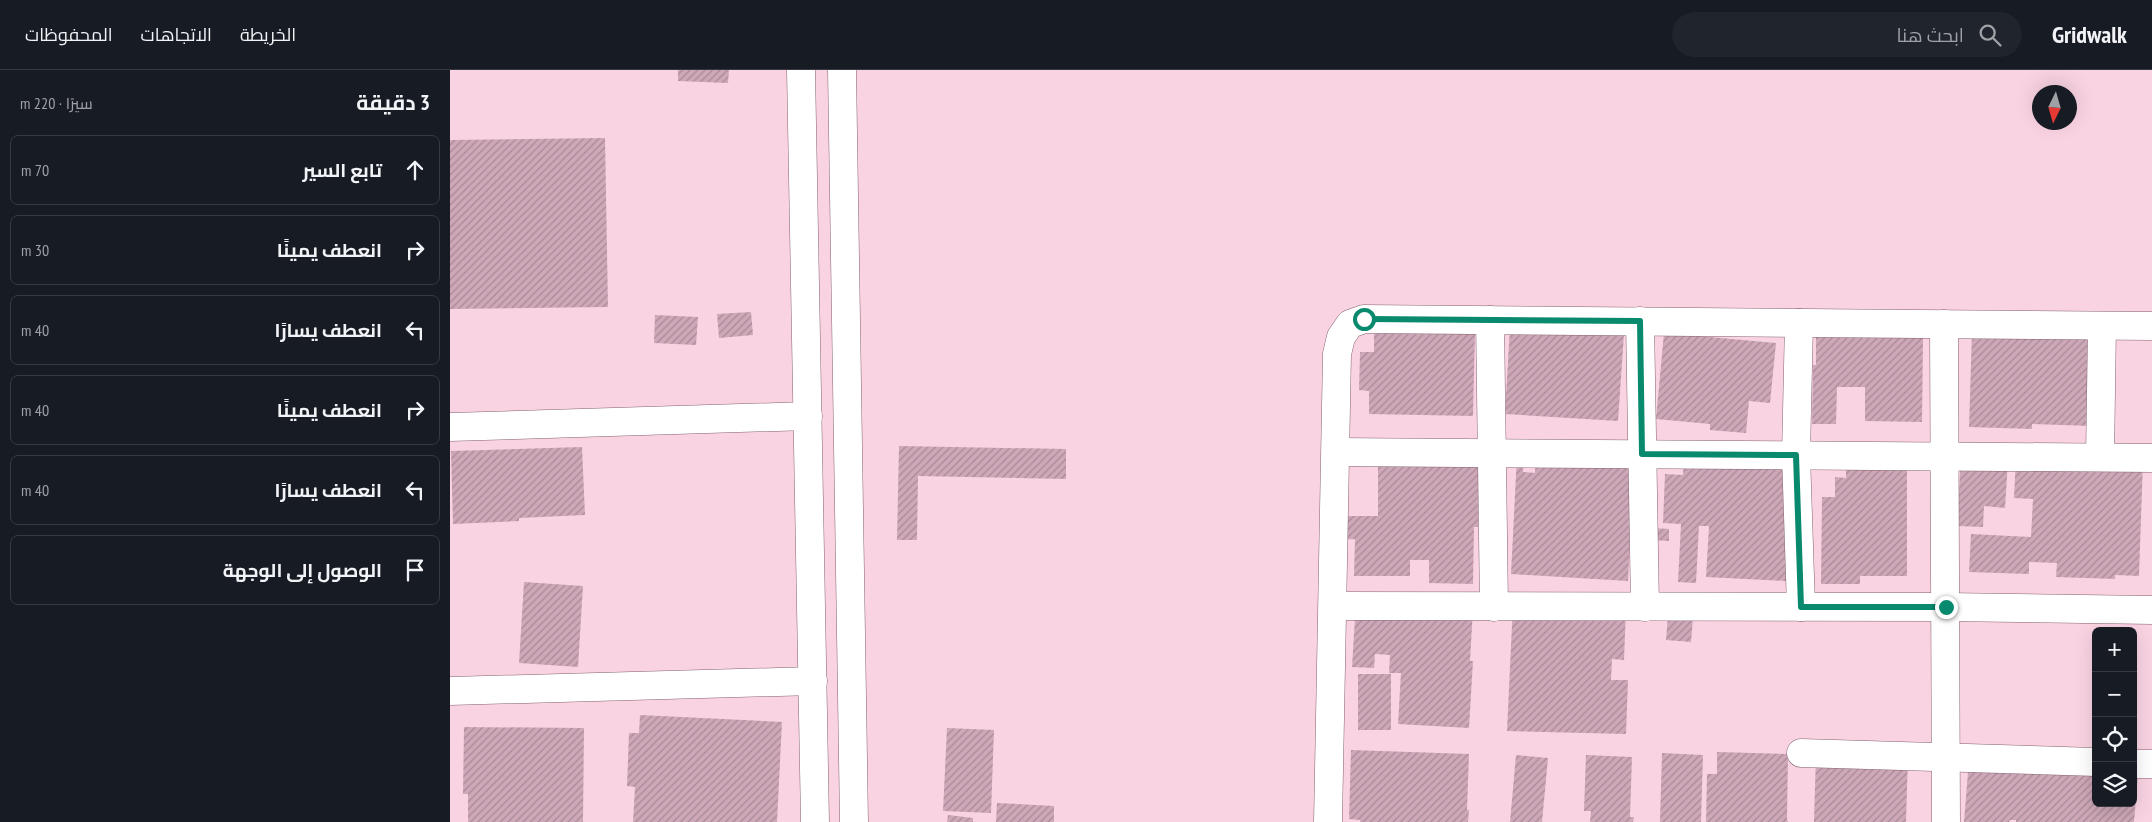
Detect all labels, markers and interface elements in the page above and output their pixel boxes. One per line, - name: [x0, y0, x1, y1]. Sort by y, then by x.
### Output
- search box: [1672, 12, 2022, 57]
- text: Gridwalk: [2052, 19, 2127, 50]
- icon: search: [1976, 21, 2004, 49]
- text: المحفوظات: [25, 23, 113, 46]
- text: الاتجاهات: [141, 23, 212, 46]
- text: الخريطة: [240, 23, 296, 46]
- text: ابحث هنا: [1896, 23, 1964, 47]
- north arrow: [2032, 85, 2077, 130]
- text: 3 دقيقة: [356, 89, 430, 116]
- text: سيرًا · 220 m: [20, 93, 93, 113]
- icon: ahead: [401, 156, 429, 184]
- text: تابع السير: [303, 158, 382, 182]
- text: 70 m: [21, 160, 49, 180]
- icon: right: [401, 236, 429, 264]
- text: انعطف يمينًا: [277, 238, 382, 262]
- text: 30 m: [21, 240, 49, 260]
- route start: [1353, 308, 1376, 331]
- icon: left: [401, 316, 429, 344]
- text: انعطف يسارًا: [274, 318, 382, 342]
- text: 40 m: [21, 320, 49, 340]
- icon: right: [401, 396, 429, 424]
- text: انعطف يمينًا: [277, 398, 382, 422]
- text: 40 m: [21, 400, 49, 420]
- icon: left: [401, 476, 429, 504]
- text: انعطف يسارًا: [274, 478, 382, 502]
- text: 40 m: [21, 480, 49, 500]
- icon: arrive: [401, 556, 429, 584]
- text: الوصول إلى الوجهة: [223, 558, 382, 582]
- route end: [1935, 596, 1958, 619]
- map controls: [2092, 627, 2137, 807]
- button: +: [2092, 627, 2137, 672]
- button: −: [2092, 672, 2137, 717]
- button: locate: [2092, 717, 2137, 762]
- button: layers: [2092, 762, 2137, 807]

